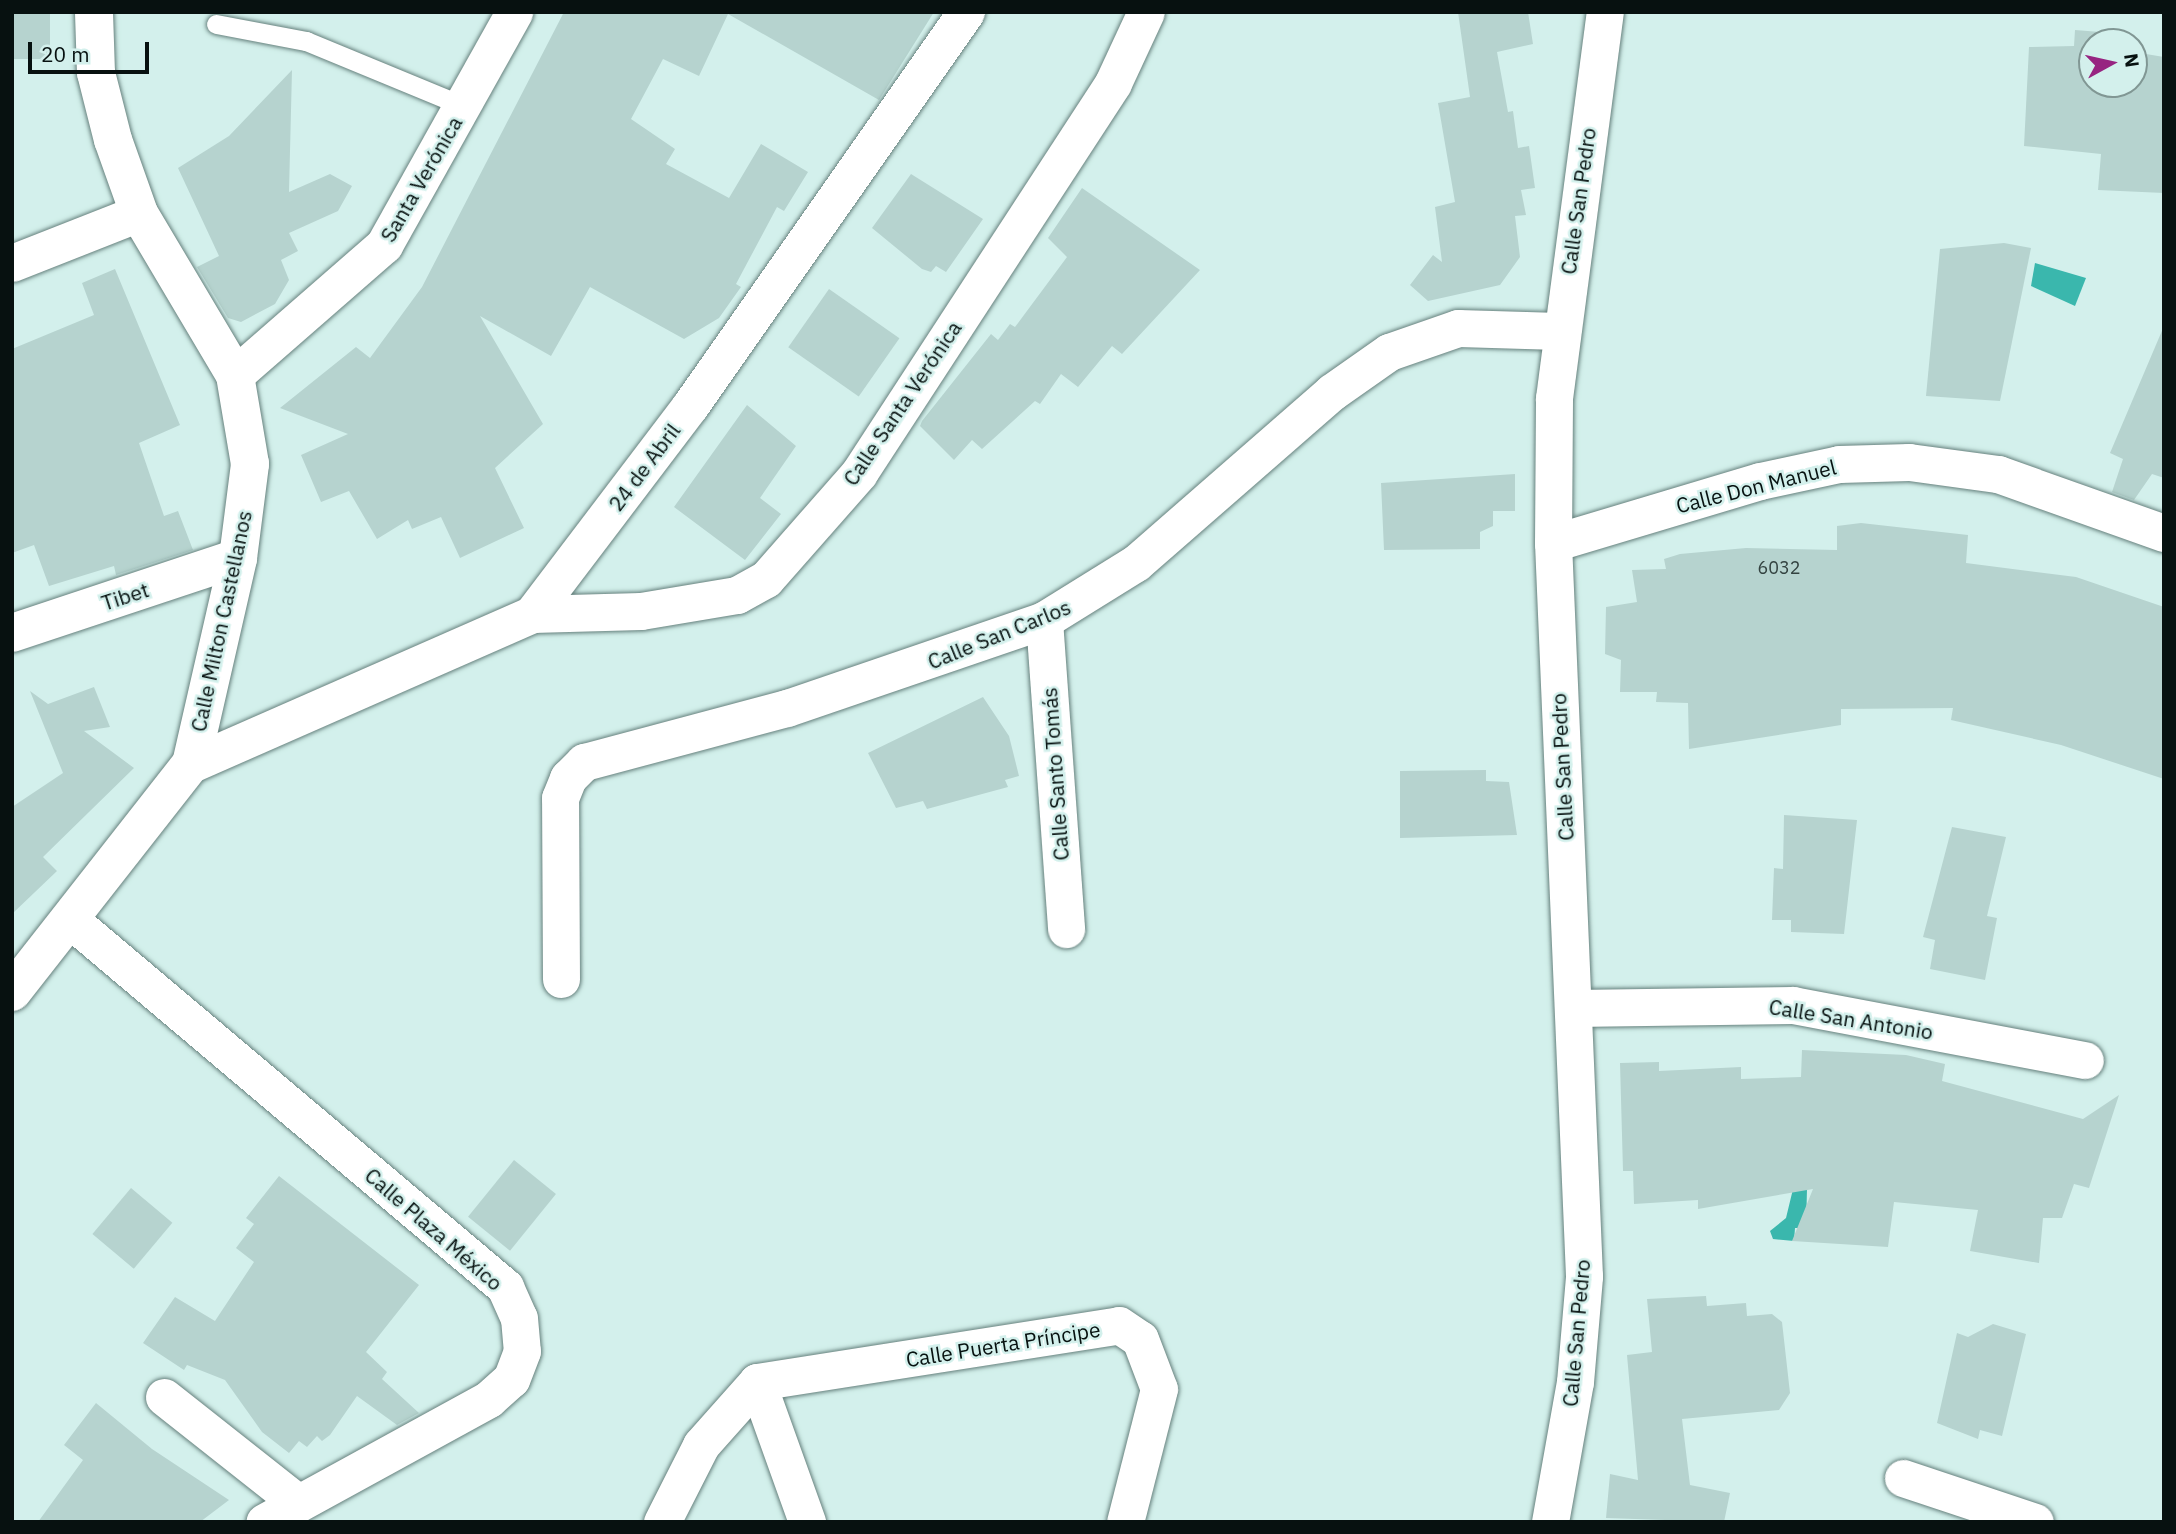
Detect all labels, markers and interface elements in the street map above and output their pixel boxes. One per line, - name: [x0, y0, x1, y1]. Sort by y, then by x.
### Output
- scale bar: [32, 28, 152, 72]
- north arrow: [2078, 28, 2148, 98]
- text: 20 m: [41, 40, 90, 68]
- text: N: [2119, 52, 2145, 69]
- street label: Santa Verónica: [375, 112, 467, 246]
- street label: Calle San Pedro: [1555, 126, 1601, 276]
- street label: Calle Santa Verónica: [838, 316, 966, 490]
- street label: 24 de Abril: [603, 418, 685, 516]
- street label: Calle Don Manuel: [1673, 454, 1839, 518]
- street label: Calle Milton Castellanos: [185, 508, 257, 734]
- house number: 6032: [1757, 557, 1801, 579]
- street label: Tibet: [98, 577, 152, 615]
- street label: Calle San Carlos: [924, 594, 1074, 674]
- street label: Calle Santo Tomás: [1036, 687, 1074, 861]
- street label: Calle San Pedro: [1546, 693, 1578, 841]
- street label: Calle San Antonio: [1767, 994, 1935, 1044]
- street label: Calle Plaza México: [360, 1162, 508, 1296]
- street label: Calle San Pedro: [1557, 1258, 1595, 1408]
- street label: Calle Puerta Príncipe: [904, 1316, 1102, 1372]

